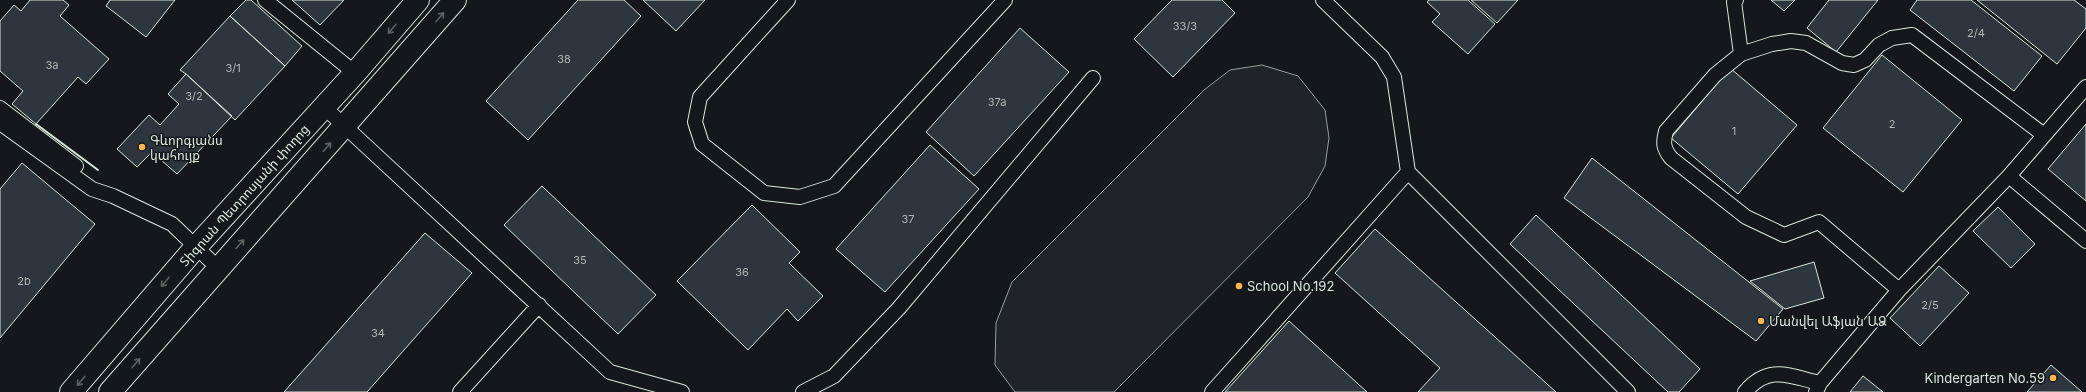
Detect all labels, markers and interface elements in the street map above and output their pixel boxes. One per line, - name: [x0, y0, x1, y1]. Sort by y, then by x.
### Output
- one-way arrow: [436, 12, 445, 23]
- house number: 33/3: [1173, 19, 1197, 33]
- one-way arrow: [388, 24, 397, 35]
- house number: 2/4: [1967, 26, 1985, 40]
- house number: 38: [557, 52, 571, 66]
- house number: 3a: [46, 58, 58, 72]
- house number: 3/1: [225, 61, 241, 75]
- house number: 3/2: [185, 89, 203, 103]
- house number: 37a: [988, 95, 1006, 109]
- house number: 2: [1889, 117, 1895, 131]
- street label: Տիգրան Պետրոսյանի փողոց: [176, 121, 312, 269]
- house number: 1: [1732, 124, 1736, 138]
- place label: Գևորգյանս կահույք: [150, 132, 223, 163]
- marker: Գևորգյանս կահույք: [137, 142, 147, 152]
- one-way arrow: [322, 142, 332, 152]
- house number: 37: [901, 212, 915, 226]
- one-way arrow: [236, 239, 245, 249]
- house number: 35: [573, 253, 587, 267]
- house number: 36: [735, 265, 749, 279]
- house number: 2b: [17, 274, 31, 288]
- one-way arrow: [161, 277, 170, 288]
- place label: School No.192: [1247, 278, 1334, 294]
- marker: School No.192: [1234, 281, 1244, 291]
- house number: 2/5: [1921, 298, 1939, 312]
- place label: Մանվել Աֆյան ԱՁ: [1769, 313, 1887, 329]
- marker: Մանվել Աֆյան ԱՁ: [1756, 316, 1766, 326]
- house number: 34: [371, 326, 385, 340]
- one-way arrow: [132, 357, 141, 368]
- place label: Kindergarten No.59: [1924, 370, 2045, 386]
- marker: Kindergarten No.59: [2048, 373, 2058, 383]
- one-way arrow: [76, 376, 85, 386]

